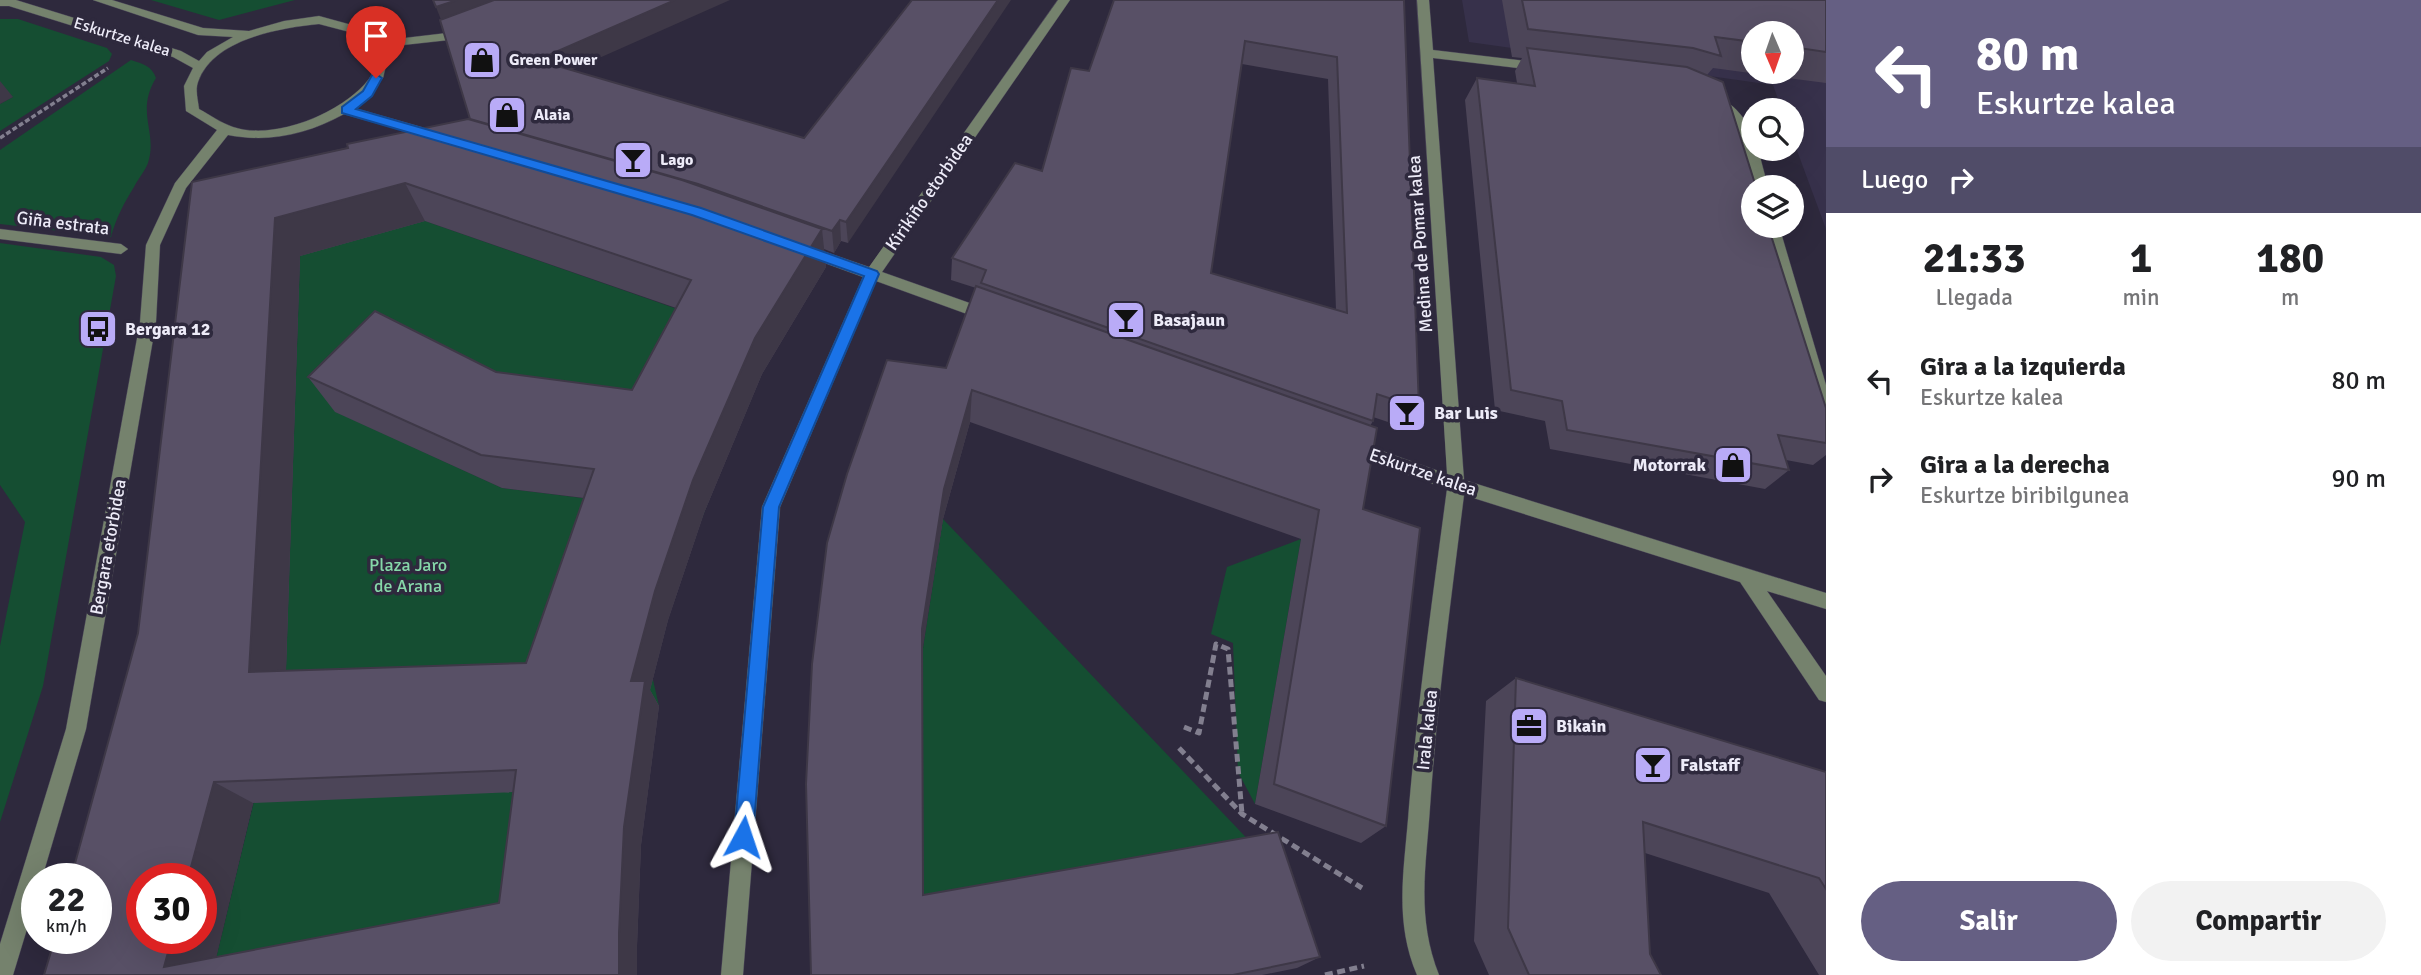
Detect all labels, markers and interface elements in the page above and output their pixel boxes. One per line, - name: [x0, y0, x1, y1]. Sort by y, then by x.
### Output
- pin: [346, 6, 406, 78]
- street label: Eskurtze kalea: [71, 13, 173, 61]
- icon: arrive: [357, 17, 395, 55]
- north arrow: [1741, 21, 1804, 84]
- map controls: [1741, 21, 1804, 238]
- text: 80 m: [1976, 24, 2079, 84]
- icon: left: [1861, 28, 1952, 119]
- shop icon: Green Power: [461, 39, 503, 81]
- place label: Green Power: [509, 50, 598, 70]
- text: Eskurtze kalea: [1976, 84, 2176, 123]
- shop icon: Alaia: [486, 94, 528, 136]
- button: search: [1741, 98, 1804, 161]
- place label: Alaia: [534, 105, 570, 125]
- street label: Kirikiño etorbidea: [881, 129, 977, 255]
- bar icon: Lago: [612, 139, 654, 181]
- place label: Lago: [660, 150, 693, 170]
- street label: Medina de Pomar kalea: [1403, 155, 1437, 333]
- icon: right: [1942, 161, 1980, 199]
- text: Luego: [1861, 164, 1928, 196]
- button: layers: [1741, 175, 1804, 238]
- street label: Giña estrata: [15, 206, 111, 240]
- text: 21:33: [1923, 233, 2026, 284]
- text: 1: [2130, 233, 2152, 284]
- text: 180: [2256, 233, 2324, 284]
- text: Llegada: [1936, 283, 2013, 312]
- text: min: [2122, 283, 2160, 312]
- text: m: [2281, 283, 2299, 312]
- bar icon: Basajaun: [1105, 299, 1147, 341]
- bus stop icon: Bergara 12: [77, 308, 119, 350]
- place label: Basajaun: [1153, 309, 1225, 331]
- place label: Bergara 12: [125, 318, 210, 340]
- text: Gira a la izquierda: [1920, 351, 2126, 383]
- icon: left: [1861, 362, 1899, 400]
- text: 80 m: [2331, 365, 2386, 397]
- text: Eskurtze kalea: [1920, 383, 2064, 412]
- bar icon: Bar Luis: [1386, 392, 1428, 434]
- place label: Bar Luis: [1434, 402, 1498, 424]
- street label: Eskurtze kalea: [1366, 443, 1480, 501]
- shop icon: Motorrak: [1712, 444, 1754, 486]
- text: Gira a la derecha: [1920, 449, 2110, 481]
- place label: Motorrak: [1633, 454, 1707, 476]
- icon: right: [1861, 460, 1899, 498]
- text: 90 m: [2331, 463, 2386, 495]
- street label: Bergara etorbidea: [85, 477, 131, 617]
- text: Eskurtze biribilgunea: [1920, 481, 2130, 510]
- park label: Plaza Jaro de Arana: [369, 554, 447, 597]
- street label: Irala kalea: [1412, 689, 1442, 771]
- office icon: Bikain: [1508, 705, 1550, 747]
- place label: Bikain: [1556, 715, 1607, 737]
- bar icon: Falstaff: [1632, 744, 1674, 786]
- place label: Falstaff: [1680, 754, 1741, 776]
- position arrow: [706, 800, 780, 874]
- speed limit sign: 30: [126, 863, 217, 954]
- text: 22: [48, 878, 85, 921]
- button: Salir: [1861, 881, 2117, 961]
- button: Compartir: [2131, 881, 2386, 961]
- text: km/h: [46, 915, 87, 937]

